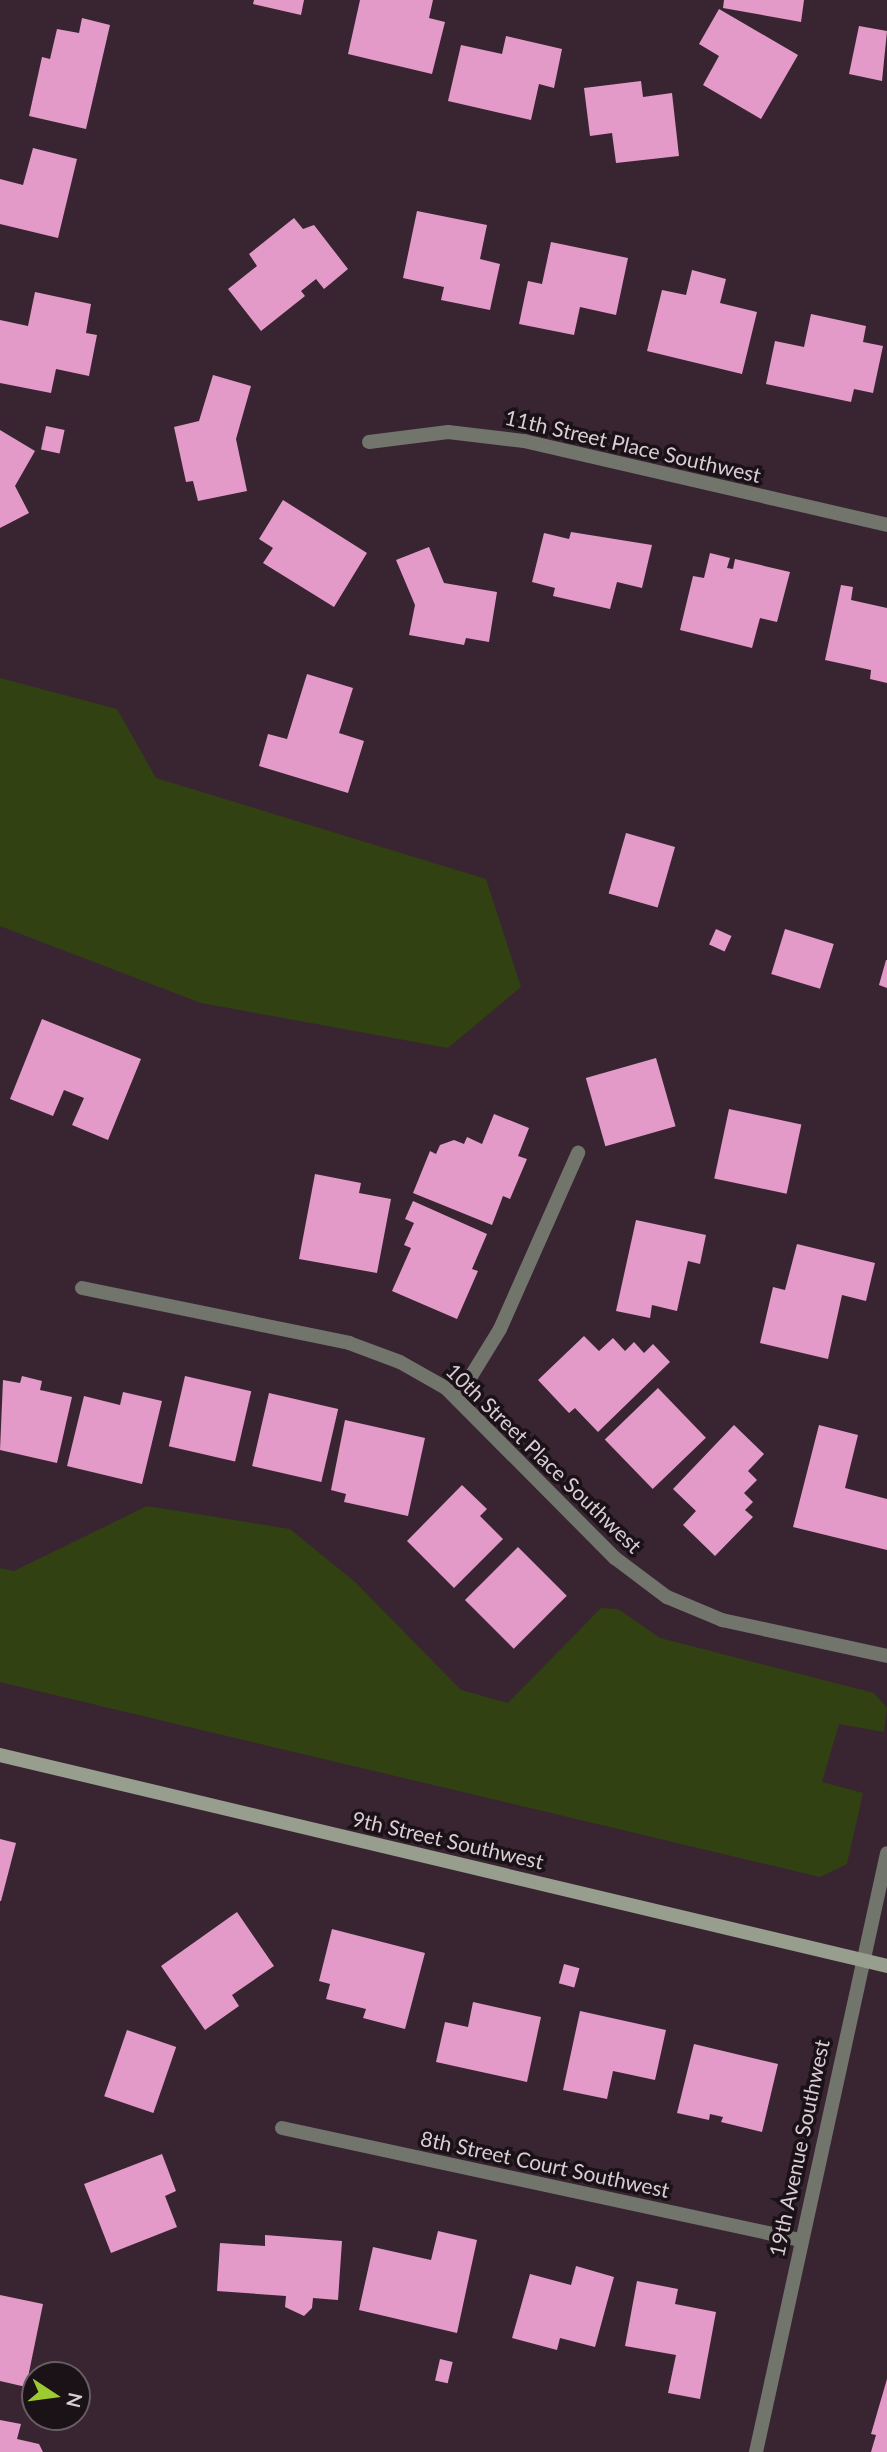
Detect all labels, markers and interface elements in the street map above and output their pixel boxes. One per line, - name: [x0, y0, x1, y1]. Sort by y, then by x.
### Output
- street label: 11th Street Place Southwest: [502, 404, 764, 488]
- street label: 10th Street Place Southwest: [441, 1358, 647, 1558]
- street label: 9th Street Southwest: [350, 1806, 546, 1874]
- street label: 19th Avenue Southwest: [764, 2037, 834, 2259]
- street label: 8th Street Court Southwest: [418, 2125, 672, 2203]
- north arrow: [21, 2361, 91, 2431]
- text: N: [62, 2391, 88, 2410]

